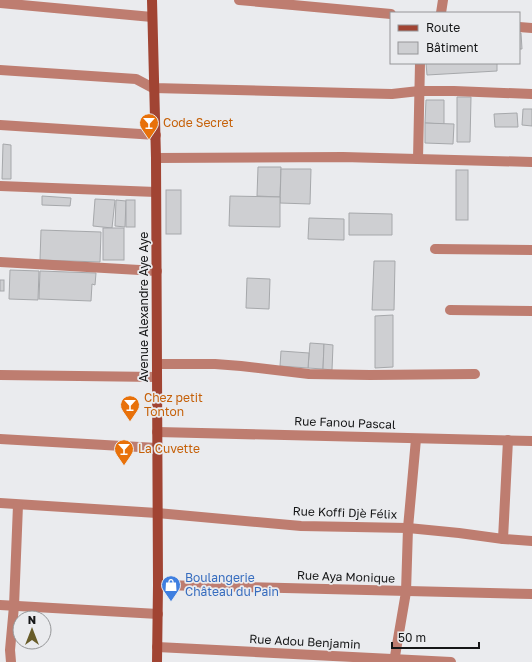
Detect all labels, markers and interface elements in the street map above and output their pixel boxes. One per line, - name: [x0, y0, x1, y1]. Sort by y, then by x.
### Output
- legend: [390, 12, 520, 64]
- text: Route: [426, 20, 460, 35]
- text: Bâtiment: [426, 40, 479, 55]
- bar icon: Code Secret: [138, 112, 160, 140]
- place label: Code Secret: [163, 115, 233, 130]
- street label: Avenue Alexandre Aye Aye: [136, 232, 151, 382]
- place label: Chez petit Tonton: [144, 390, 203, 419]
- bar icon: Chez petit Tonton: [119, 394, 141, 422]
- street label: Rue Fanou Pascal: [294, 413, 396, 432]
- bar icon: La Cuvette: [113, 438, 135, 466]
- place label: La Cuvette: [138, 441, 200, 456]
- street label: Rue Koffi Djè Félix: [292, 503, 398, 522]
- street label: Rue Aya Monique: [297, 567, 395, 586]
- place label: Boulangerie Château du Pain: [185, 570, 279, 599]
- shop icon: Boulangerie Château du Pain: [160, 574, 182, 602]
- north arrow: [12, 610, 52, 650]
- text: N: [28, 613, 36, 626]
- scale bar: [392, 624, 479, 650]
- text: 50 m: [398, 630, 426, 645]
- street label: Rue Adou Benjamin: [249, 631, 361, 652]

